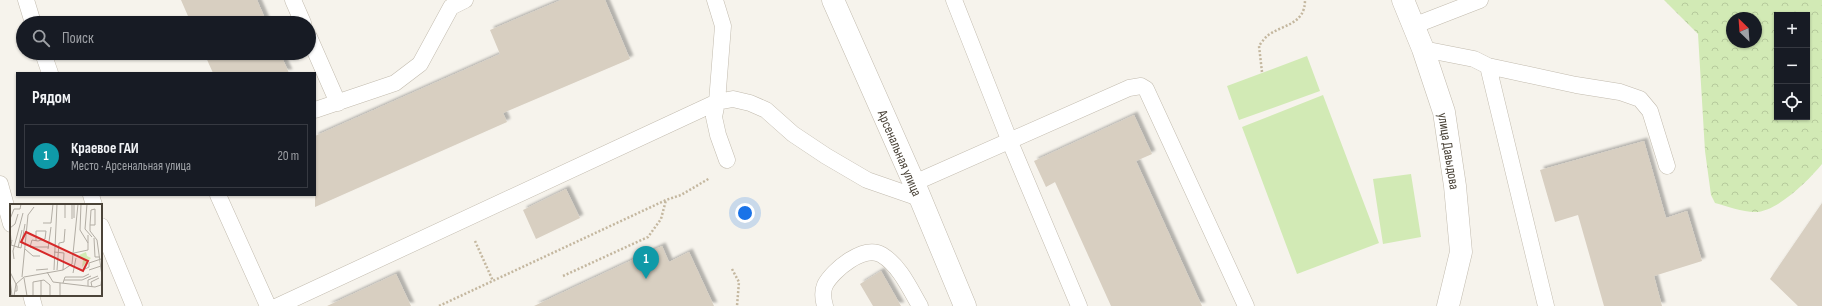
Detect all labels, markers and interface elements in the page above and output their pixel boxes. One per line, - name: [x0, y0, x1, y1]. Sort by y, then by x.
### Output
- north arrow: [1726, 12, 1762, 48]
- map controls: [1774, 12, 1810, 120]
- button: +: [1774, 12, 1810, 48]
- search box: [16, 16, 316, 60]
- icon: search: [30, 27, 52, 49]
- text: Поиск: [62, 29, 94, 48]
- button: −: [1774, 48, 1810, 84]
- button: locate: [1774, 84, 1810, 120]
- text: Рядом: [32, 88, 71, 108]
- street label: Арсенальная улица: [873, 107, 925, 199]
- street label: улица Давыдова: [1434, 111, 1463, 191]
- text: Краевое ГАИ: [71, 139, 139, 158]
- text: 1: [43, 148, 49, 164]
- text: 20 m: [277, 148, 299, 164]
- text: Место · Арсенальная улица: [71, 158, 191, 174]
- your location: [735, 203, 755, 223]
- inset map: [10, 204, 102, 296]
- pin: 1: [633, 246, 659, 279]

